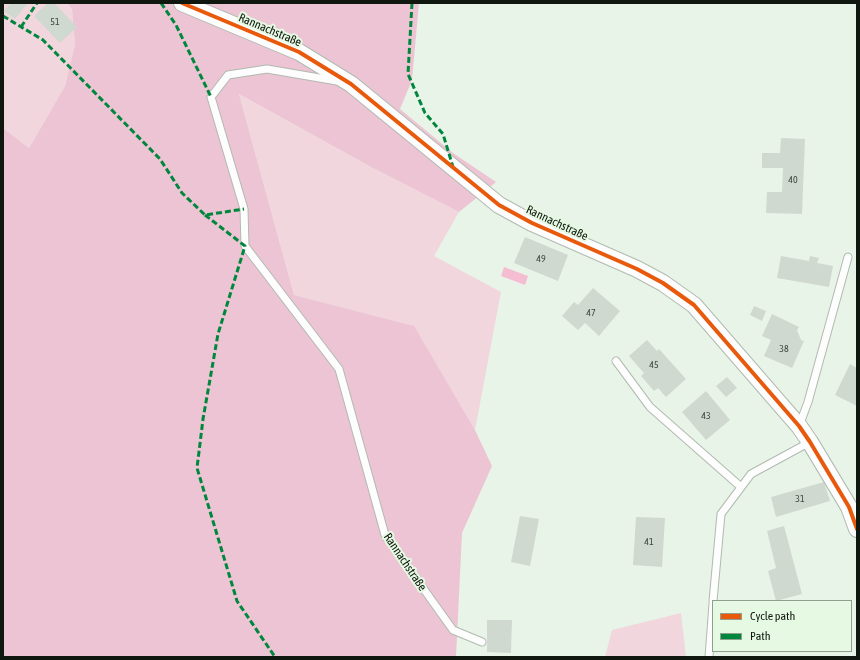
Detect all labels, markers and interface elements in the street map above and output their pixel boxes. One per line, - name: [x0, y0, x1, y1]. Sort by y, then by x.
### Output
- street label: Rannachstraße: [236, 10, 304, 50]
- house number: 51: [50, 16, 60, 28]
- house number: 40: [788, 174, 798, 186]
- street label: Rannachstraße: [524, 202, 590, 244]
- house number: 49: [536, 253, 546, 265]
- house number: 47: [586, 307, 596, 319]
- house number: 38: [779, 343, 789, 355]
- house number: 45: [649, 359, 659, 371]
- house number: 43: [701, 410, 711, 422]
- house number: 31: [795, 493, 805, 505]
- street label: Rannachstraße: [380, 530, 430, 594]
- house number: 41: [644, 536, 654, 548]
- legend: [712, 600, 852, 652]
- text: Cycle path: [750, 609, 795, 623]
- text: Path: [750, 629, 771, 643]

